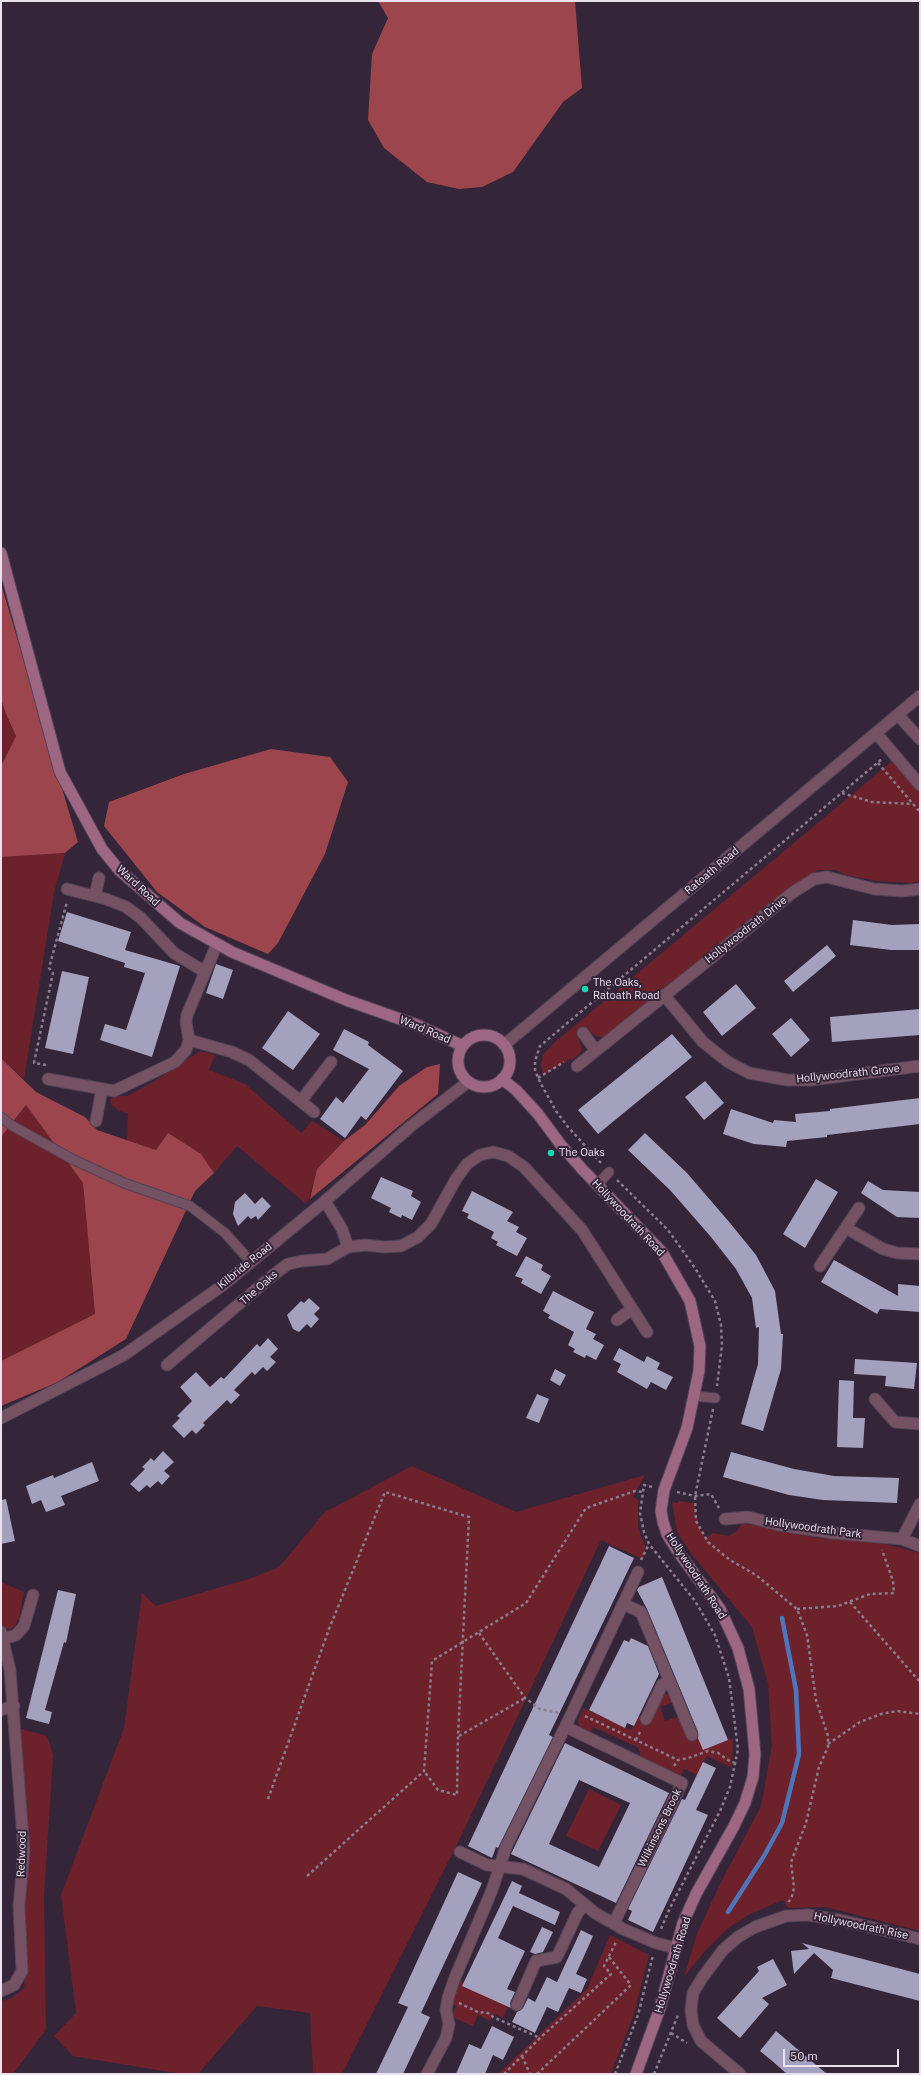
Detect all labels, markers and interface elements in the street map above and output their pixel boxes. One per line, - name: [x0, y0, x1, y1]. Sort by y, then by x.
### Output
- street label: Ratoath Road: [682, 845, 742, 897]
- street label: Ward Road: [114, 863, 162, 909]
- street label: Hollywoodrath Drive: [702, 894, 790, 966]
- place label: The Oaks, Ratoath Road: [593, 976, 660, 1002]
- marker: The Oaks, Ratoath Road: [580, 984, 590, 994]
- street label: Ward Road: [398, 1013, 452, 1047]
- street label: Hollywoodrath Grove: [796, 1062, 900, 1086]
- place label: The Oaks: [559, 1146, 605, 1160]
- marker: The Oaks: [546, 1148, 556, 1158]
- street label: Hollywoodrath Road: [589, 1177, 667, 1259]
- street label: Kilbride Road: [215, 1240, 275, 1292]
- street label: The Oaks: [237, 1268, 281, 1308]
- street label: Hollywoodrath Park: [764, 1515, 862, 1541]
- street label: Hollywoodrath Road: [663, 1530, 729, 1622]
- street label: Wilkinsons Brook: [635, 1787, 685, 1869]
- street label: Redwood: [15, 1831, 29, 1877]
- street label: Hollywoodrath Rise: [813, 1910, 909, 1942]
- street label: Hollywoodrath Road: [652, 1915, 694, 2015]
- scale bar: [785, 2041, 901, 2067]
- text: 50 m: [790, 2048, 818, 2063]

